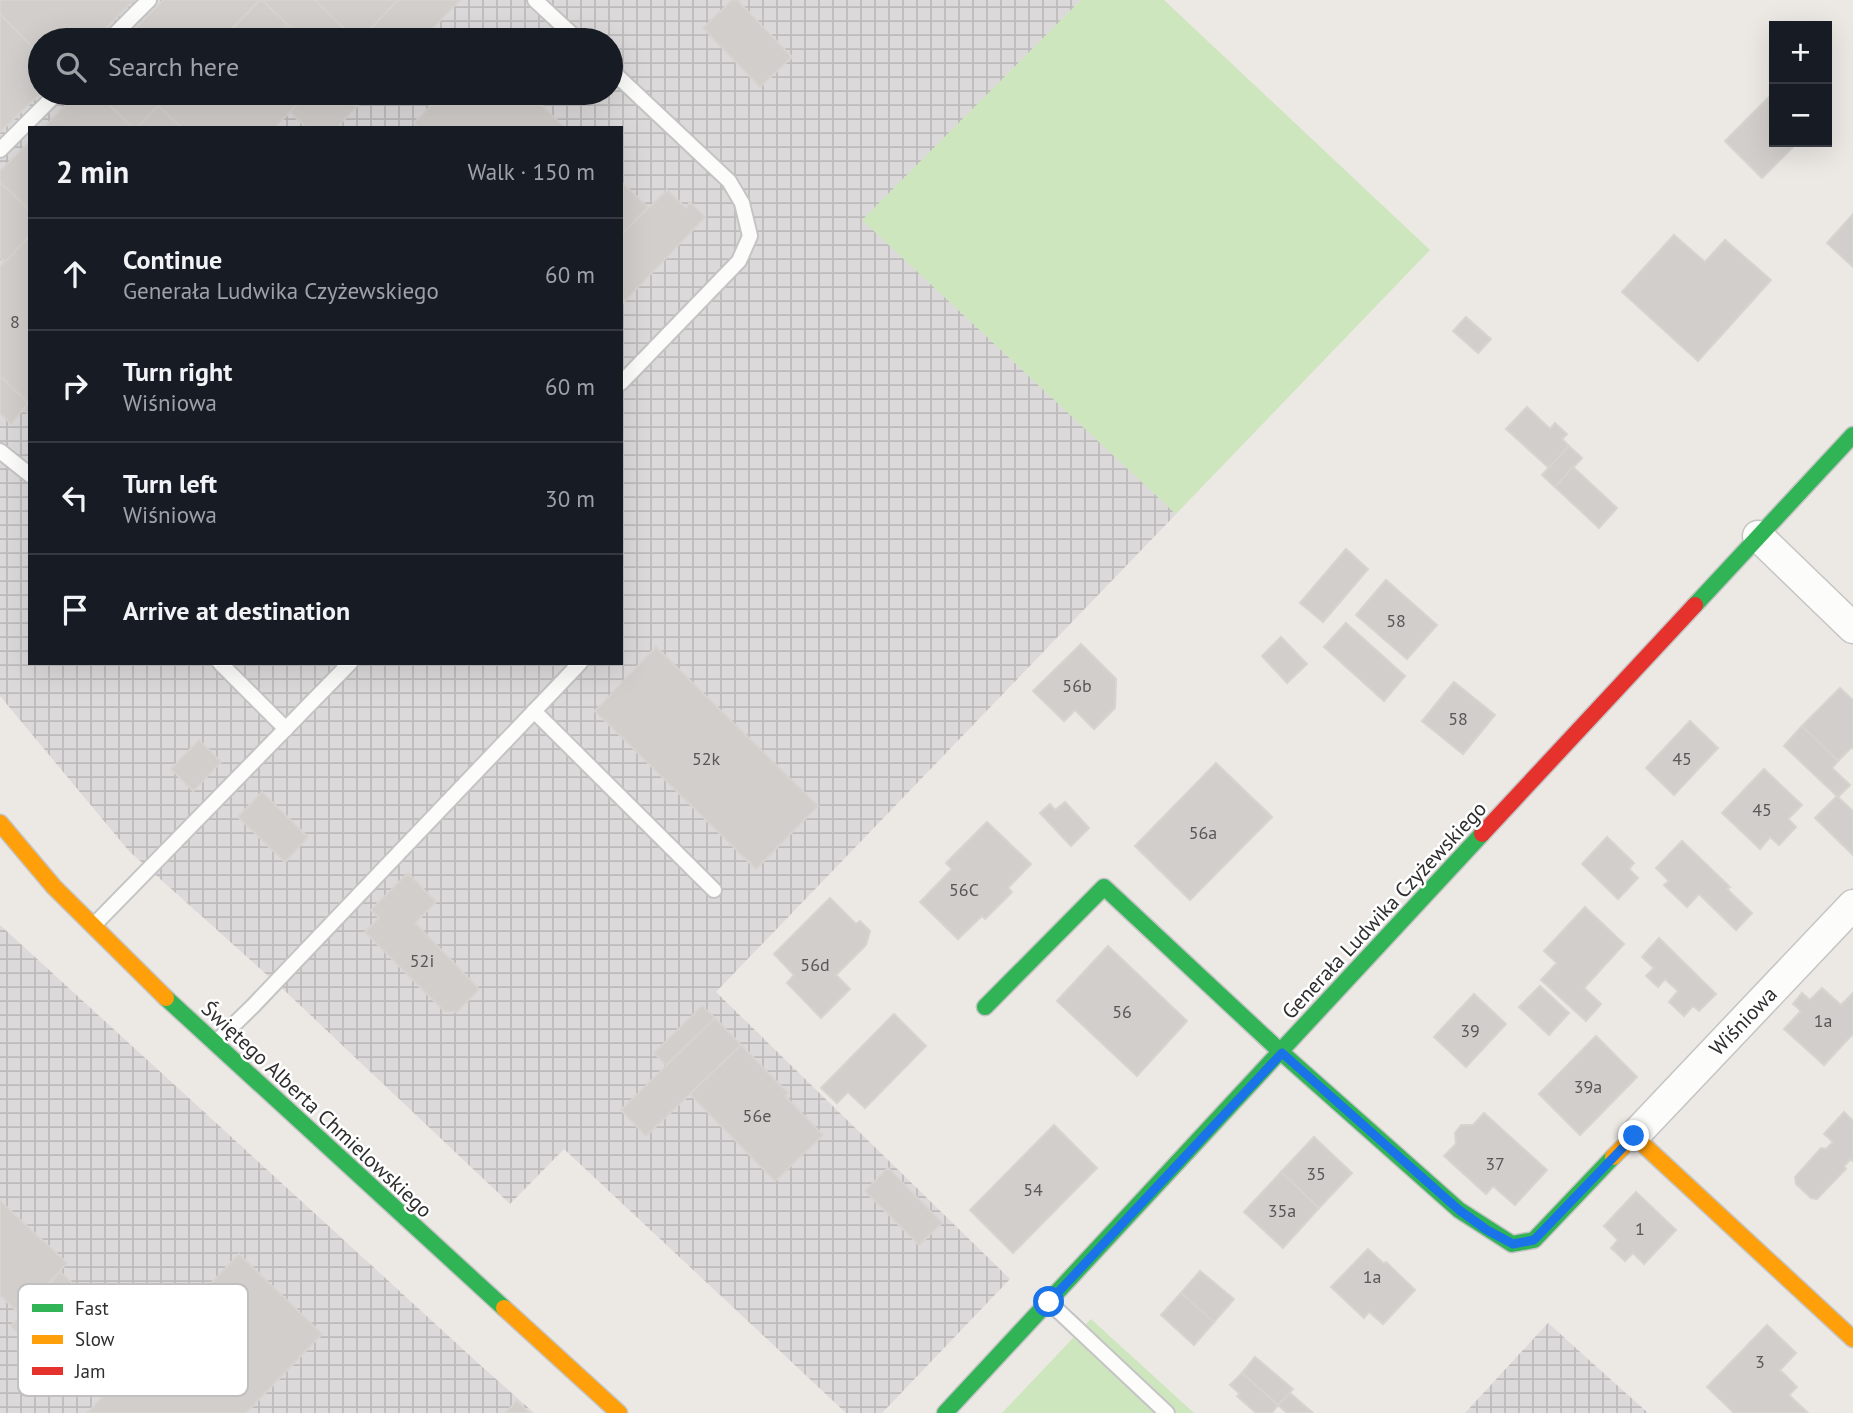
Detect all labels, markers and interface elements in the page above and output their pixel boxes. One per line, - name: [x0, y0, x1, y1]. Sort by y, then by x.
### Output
- map controls: [1769, 21, 1832, 147]
- button: +: [1769, 21, 1832, 84]
- search box: [28, 28, 623, 105]
- icon: search: [52, 48, 90, 86]
- text: Search here: [108, 50, 239, 83]
- button: −: [1769, 84, 1832, 147]
- text: 2 min: [56, 152, 129, 191]
- text: Walk · 150 m: [468, 157, 595, 186]
- text: Continue: [123, 243, 222, 276]
- icon: ahead: [56, 255, 94, 293]
- text: 60 m: [545, 260, 595, 289]
- text: Generała Ludwika Czyżewskiego: [123, 276, 439, 305]
- house number: 8: [10, 310, 20, 333]
- text: Turn right: [123, 355, 232, 388]
- icon: right: [56, 367, 94, 405]
- text: 60 m: [545, 372, 595, 401]
- text: Wiśniowa: [123, 388, 217, 417]
- text: Turn left: [123, 467, 217, 500]
- icon: left: [56, 479, 94, 517]
- text: 30 m: [545, 484, 595, 513]
- text: Wiśniowa: [123, 500, 217, 529]
- icon: arrive: [56, 591, 94, 629]
- text: Arrive at destination: [123, 594, 350, 627]
- house number: 58: [1386, 609, 1406, 632]
- house number: 56b: [1062, 674, 1092, 697]
- house number: 58: [1448, 707, 1468, 730]
- house number: 52k: [692, 747, 720, 770]
- house number: 45: [1672, 747, 1692, 770]
- street label: Generała Ludwika Czyżewskiego: [1276, 795, 1492, 1025]
- house number: 45: [1752, 798, 1772, 821]
- house number: 56a: [1189, 821, 1217, 844]
- house number: 56C: [949, 878, 979, 901]
- house number: 52i: [410, 949, 434, 972]
- house number: 56d: [800, 953, 830, 976]
- street label: Wiśniowa: [1703, 981, 1783, 1061]
- street label: Świętego Alberta Chmielowskiego: [196, 995, 438, 1223]
- house number: 56: [1112, 1000, 1132, 1023]
- house number: 1a: [1814, 1009, 1832, 1032]
- house number: 39: [1460, 1019, 1480, 1042]
- house number: 39a: [1574, 1075, 1602, 1098]
- house number: 56e: [743, 1104, 771, 1127]
- route end: [1618, 1120, 1649, 1151]
- house number: 37: [1485, 1152, 1505, 1175]
- house number: 35: [1306, 1162, 1326, 1185]
- house number: 54: [1023, 1178, 1043, 1201]
- house number: 35a: [1268, 1199, 1296, 1222]
- house number: 1: [1635, 1217, 1645, 1240]
- house number: 1a: [1363, 1265, 1381, 1288]
- legend: [18, 1284, 248, 1396]
- route start: [1033, 1286, 1064, 1317]
- text: Fast: [75, 1296, 109, 1320]
- text: Slow: [75, 1327, 115, 1351]
- house number: 3: [1755, 1350, 1765, 1373]
- text: Jam: [74, 1359, 105, 1383]

